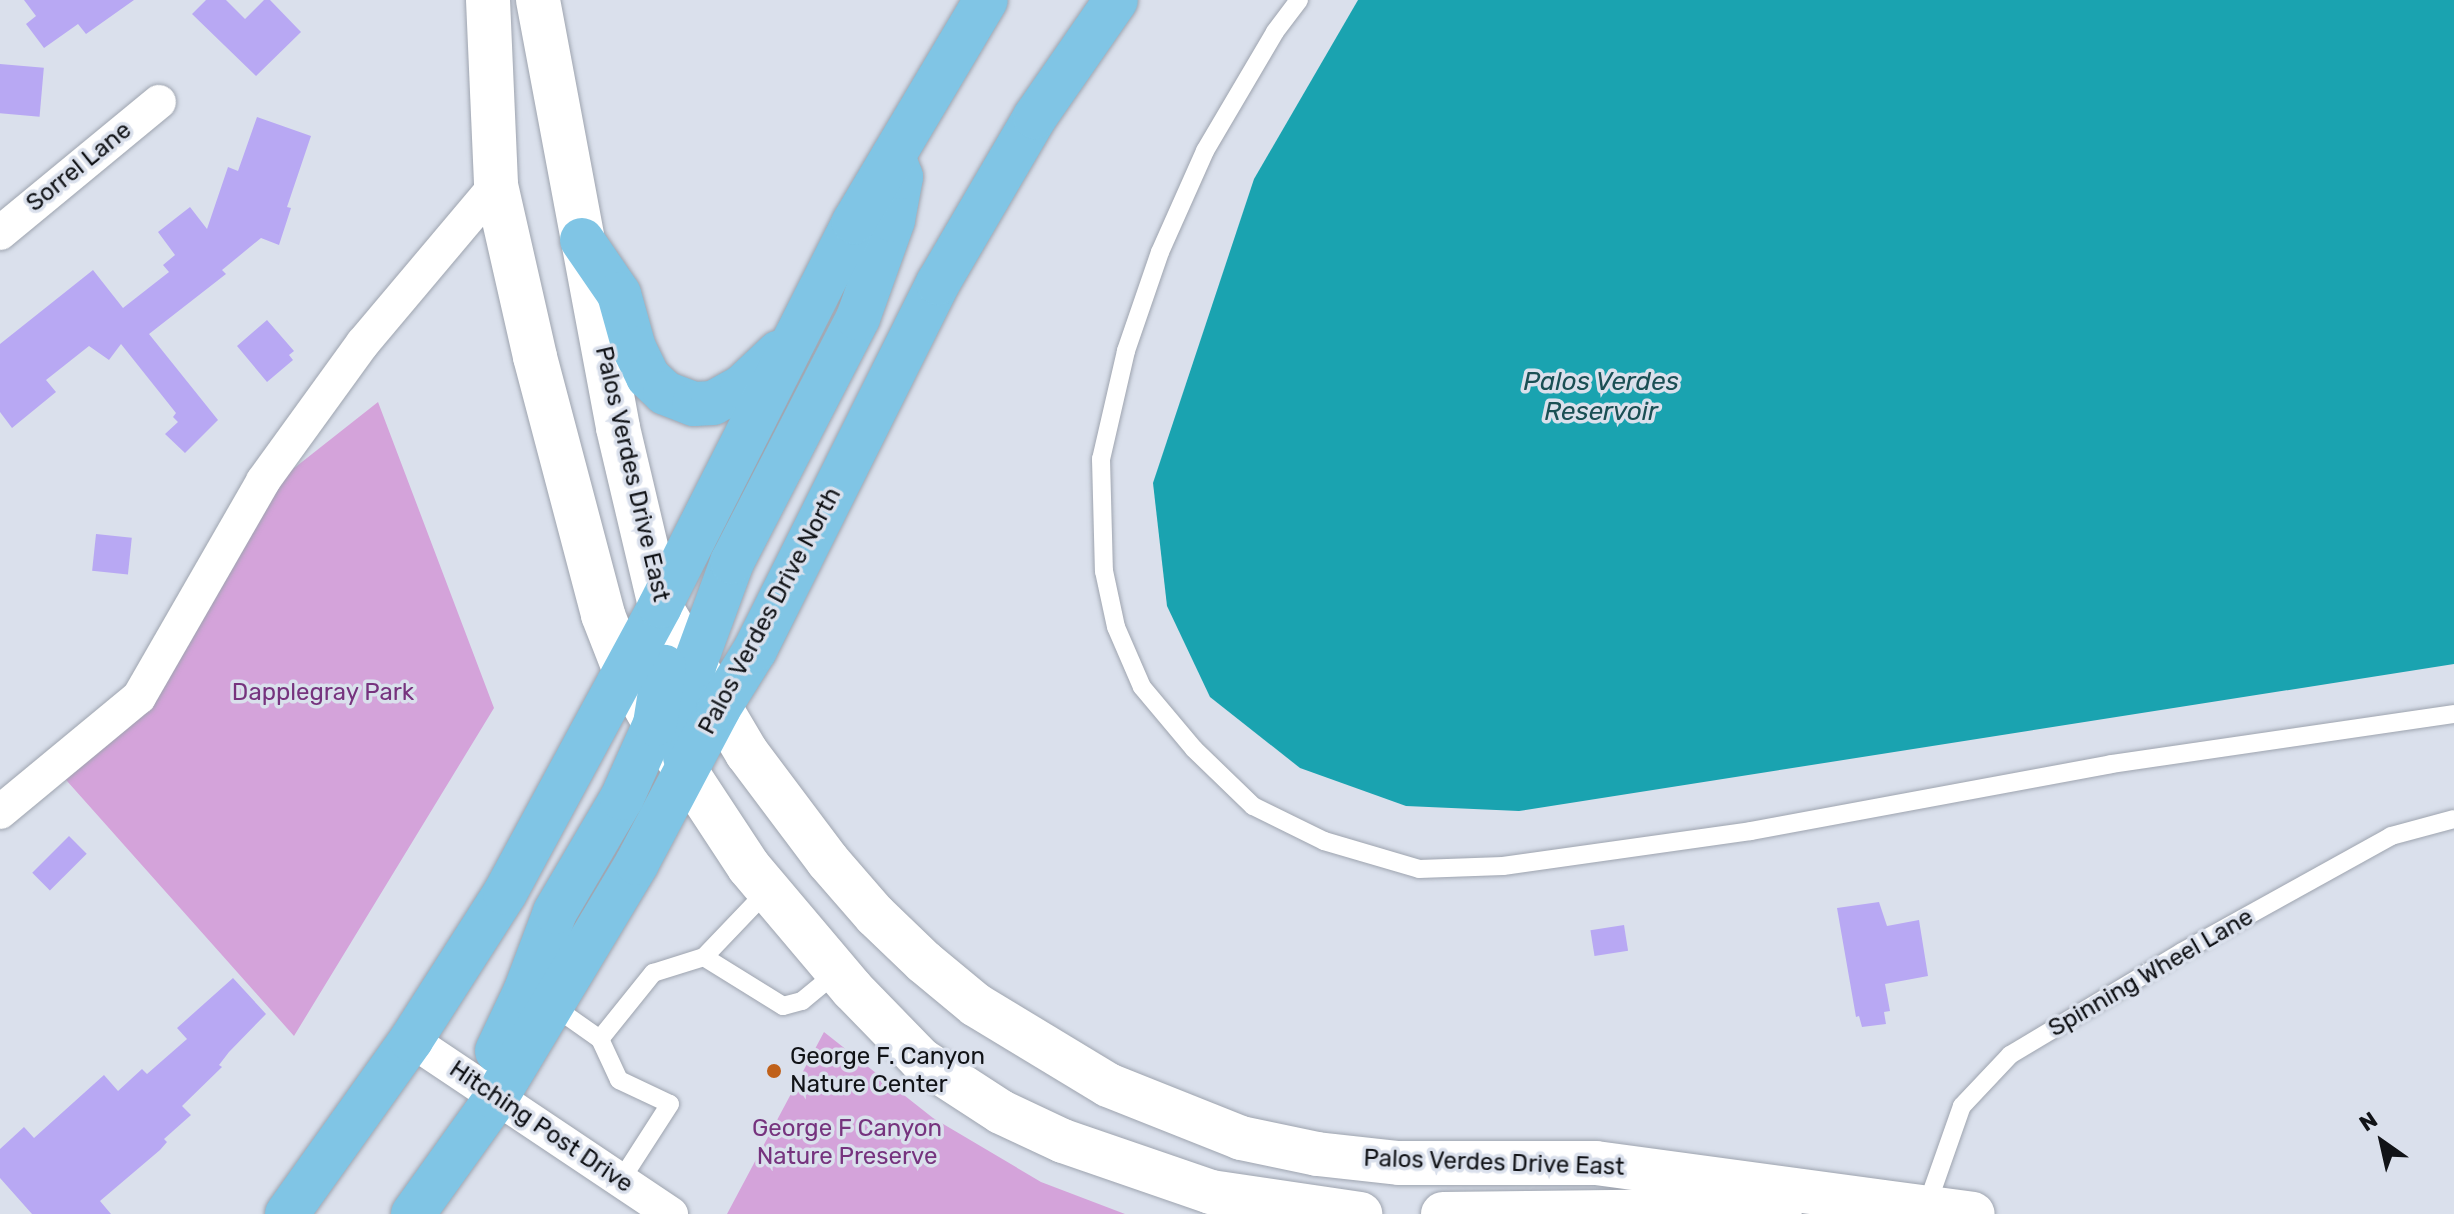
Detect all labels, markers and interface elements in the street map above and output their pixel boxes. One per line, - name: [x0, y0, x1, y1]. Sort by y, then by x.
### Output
- street label: Sorrel Lane: [21, 116, 137, 218]
- street label: Palos Verdes Drive East: [589, 343, 675, 605]
- water label: Palos Verdes Reservoir: [1523, 366, 1679, 428]
- street label: Palos Verdes Drive North: [693, 482, 847, 740]
- park label: Dapplegray Park: [232, 679, 414, 707]
- street label: Spinning Wheel Lane: [2043, 903, 2259, 1043]
- place label: George F. Canyon Nature Center: [790, 1043, 985, 1099]
- street label: Hitching Post Drive: [444, 1055, 638, 1199]
- marker: George F. Canyon Nature Center: [765, 1062, 783, 1080]
- north arrow: [2342, 1102, 2422, 1182]
- text: N: [2354, 1106, 2382, 1137]
- park label: George F Canyon Nature Preserve: [752, 1115, 942, 1171]
- street label: Palos Verdes Drive East: [1363, 1144, 1625, 1182]

